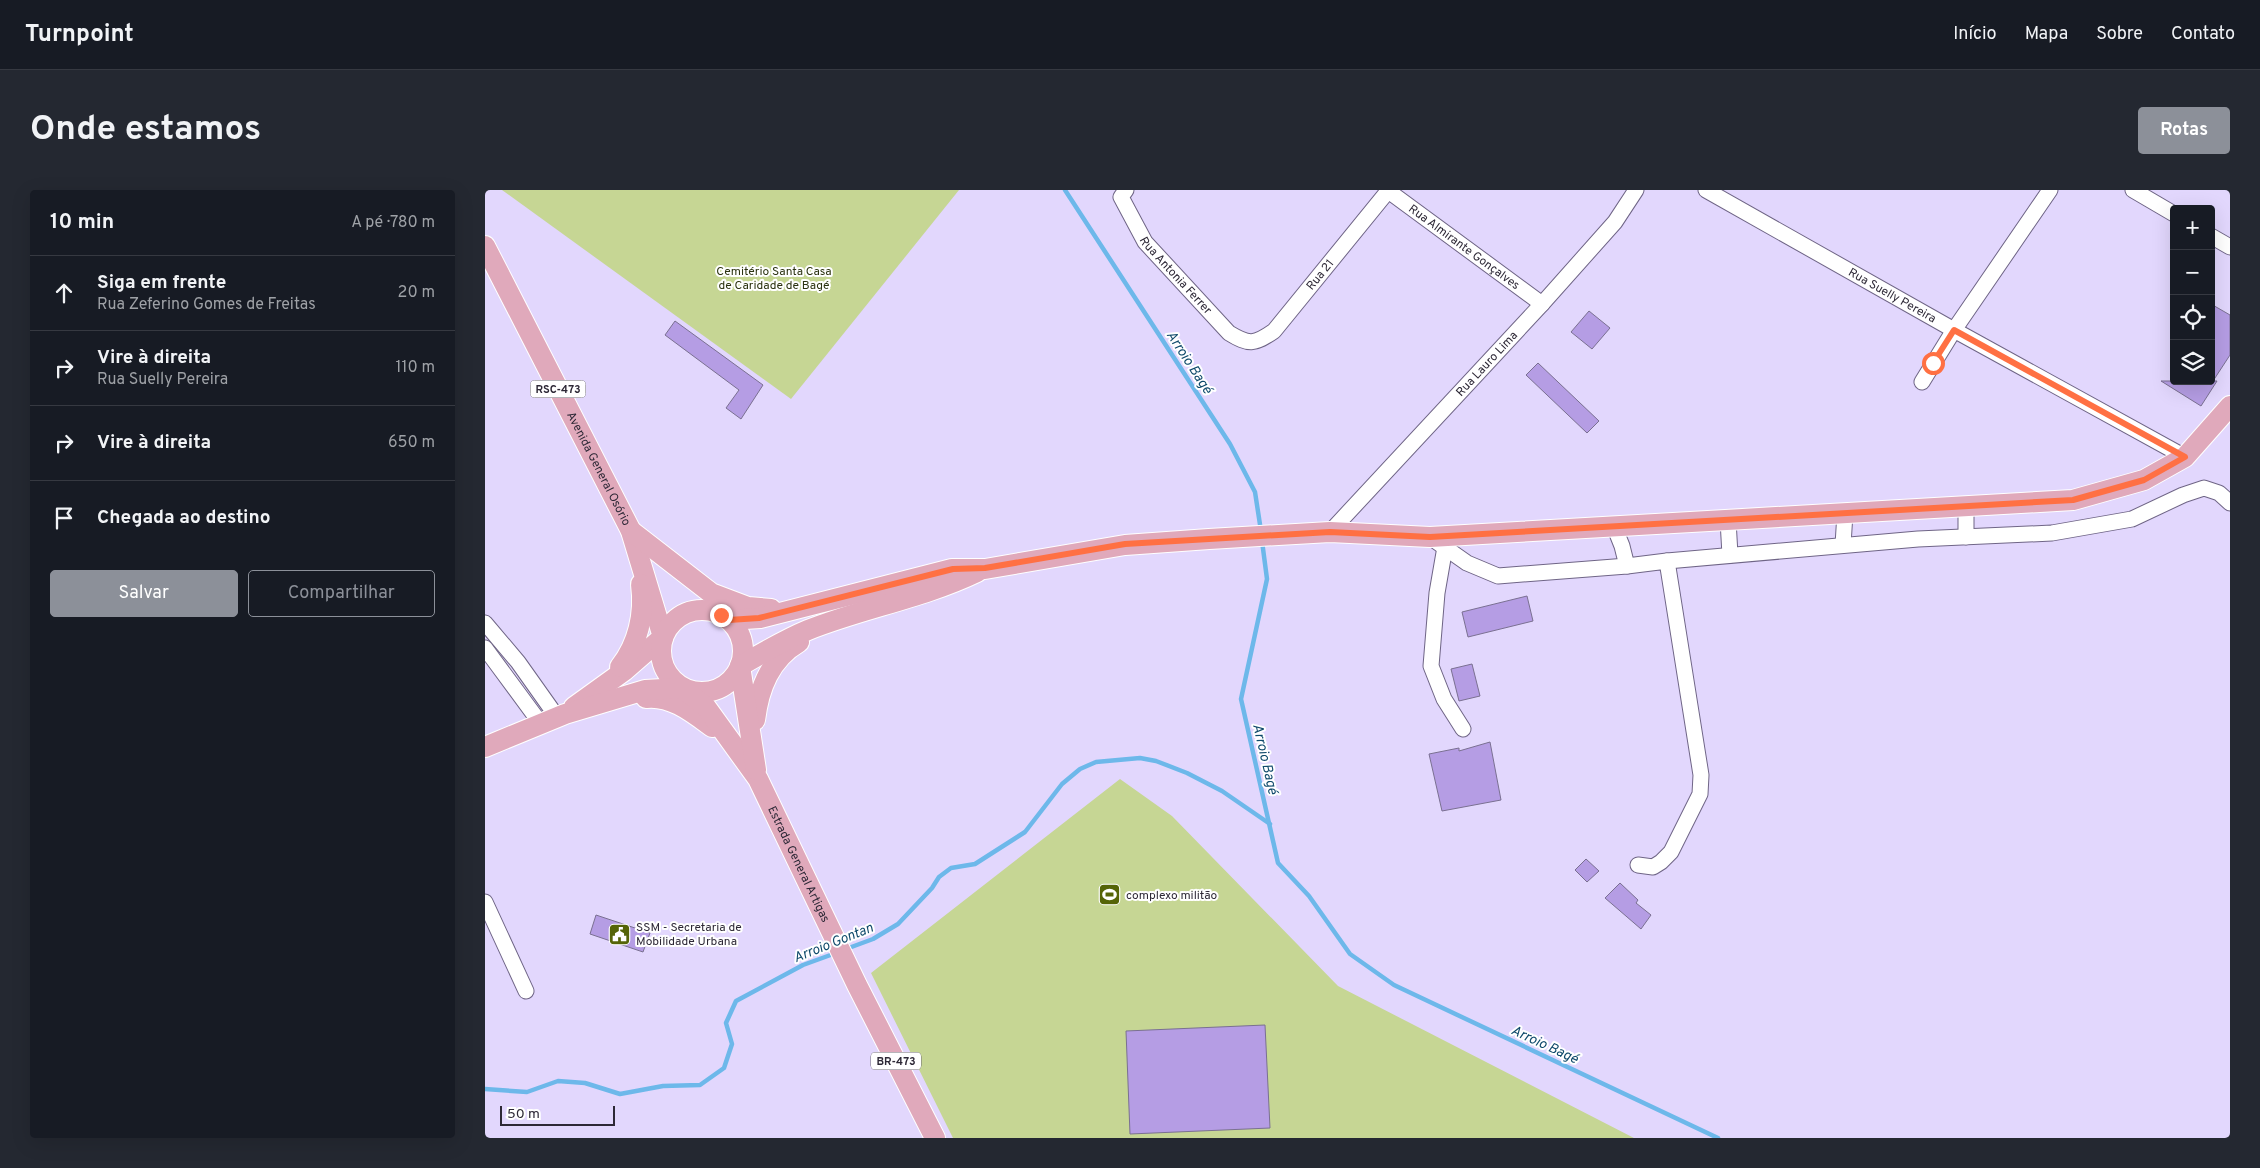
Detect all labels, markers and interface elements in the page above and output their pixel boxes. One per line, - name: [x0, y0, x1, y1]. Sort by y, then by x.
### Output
- text: Turnpoint: [25, 20, 134, 50]
- text: Início: [1953, 23, 1997, 46]
- text: Mapa: [2025, 23, 2068, 46]
- text: Sobre: [2096, 23, 2143, 46]
- text: Contato: [2171, 23, 2235, 46]
- button: Rotas: [2138, 107, 2230, 154]
- text: Onde estamos: [30, 108, 261, 152]
- street label: Rua Almirante Gonçalves: [1405, 201, 1523, 294]
- map controls: [2170, 205, 2215, 385]
- button: +: [2170, 205, 2215, 250]
- text: 10 min: [50, 209, 114, 236]
- text: A pé · 780 m: [351, 213, 435, 233]
- street label: Rua Antonia Ferrer: [1135, 234, 1215, 319]
- button: −: [2170, 250, 2215, 295]
- street label: Rua 21: [1303, 256, 1338, 294]
- park label: Cemitério Santa Casa de Caridade de Bagé: [716, 264, 832, 294]
- street label: Rua Suelly Pereira: [1845, 265, 1939, 327]
- text: Siga em frente: [97, 271, 226, 295]
- icon: ahead: [50, 279, 78, 307]
- text: 20 m: [398, 283, 435, 303]
- text: Rua Zeferino Gomes de Freitas: [97, 295, 316, 315]
- button: locate: [2170, 295, 2215, 340]
- water label: Arroio Bagé: [1162, 328, 1216, 399]
- street label: Rua Lauro Lima: [1453, 328, 1522, 400]
- button: layers: [2170, 340, 2215, 385]
- text: Vire à direita: [97, 346, 211, 370]
- route start: [1922, 352, 1945, 375]
- icon: right: [50, 354, 78, 382]
- text: 110 m: [395, 358, 435, 378]
- text: Rua Suelly Pereira: [97, 370, 228, 390]
- road number: RSC-473: [531, 380, 585, 398]
- street label: Avenida General Osório: [562, 409, 634, 529]
- icon: right: [50, 429, 78, 457]
- text: Vire à direita: [97, 431, 211, 455]
- text: 650 m: [388, 433, 435, 453]
- icon: arrive: [50, 504, 78, 532]
- text: Chegada ao destino: [97, 506, 271, 530]
- button: Salvar: [50, 570, 238, 617]
- button: Compartilhar: [248, 570, 435, 617]
- route end: [710, 604, 733, 627]
- water label: Arroio Bagé: [1248, 722, 1281, 798]
- street label: Estrada General Artigas: [763, 804, 833, 925]
- sports icon: complexo militão: [1098, 883, 1122, 907]
- place label: complexo militão: [1126, 888, 1218, 904]
- place label: SSM - Secretaria de Mobilidade Urbana: [636, 920, 742, 950]
- water label: Arroio Gontan: [791, 920, 876, 967]
- public building icon: SSM - Secretaria de Mobilidade Urbana: [608, 922, 632, 946]
- water label: Arroio Bagé: [1508, 1022, 1582, 1069]
- road number: BR-473: [871, 1052, 921, 1069]
- scale bar: [500, 1103, 615, 1126]
- text: 50 m: [507, 1106, 540, 1123]

